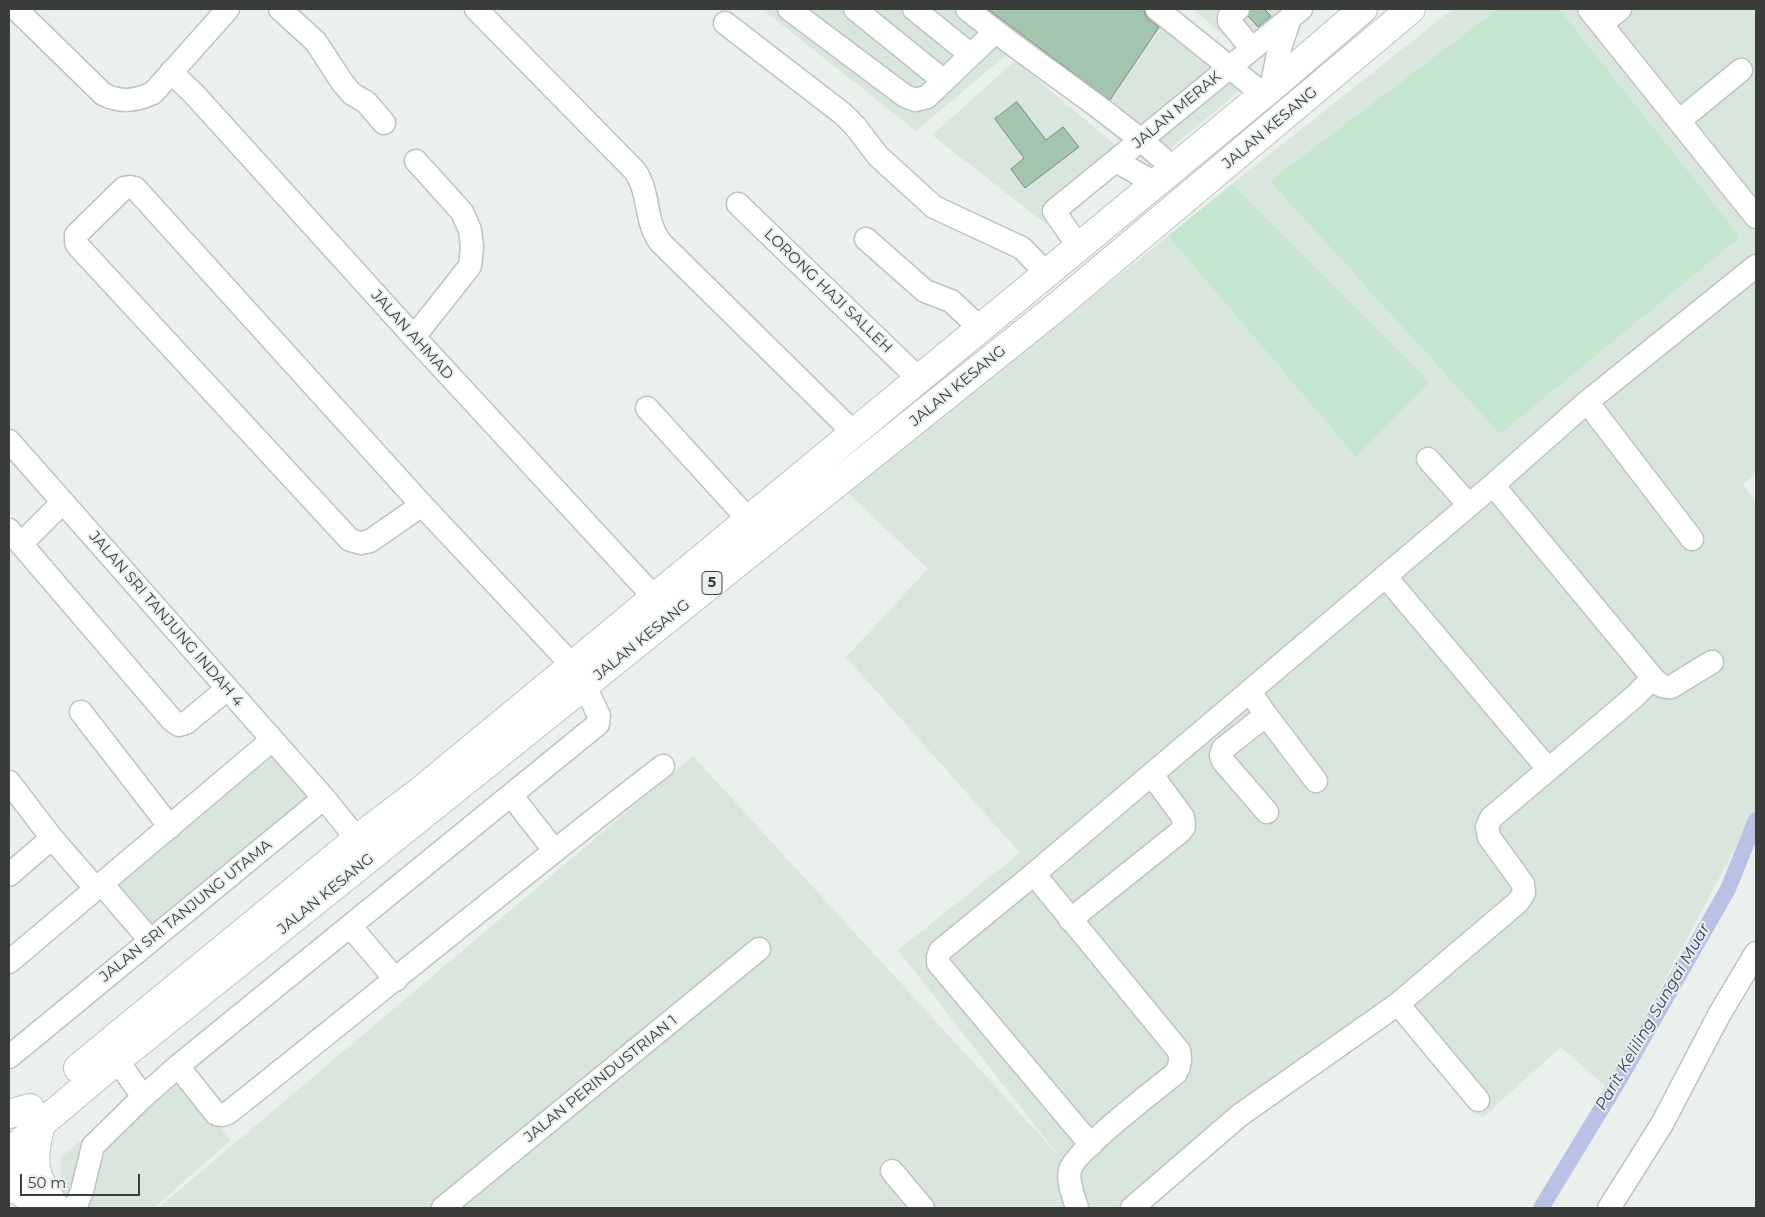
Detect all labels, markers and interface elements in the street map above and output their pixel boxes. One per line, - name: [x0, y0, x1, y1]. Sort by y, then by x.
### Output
- street label: JALAN MERAK: [1129, 68, 1225, 152]
- street label: JALAN KESANG: [1219, 83, 1321, 173]
- street label: LORONG HAJI SALLEH: [760, 225, 896, 357]
- street label: JALAN AHMAD: [367, 287, 457, 383]
- street label: JALAN KESANG: [906, 342, 1010, 430]
- street label: JALAN SRI TANJUNG INDAH 4: [85, 528, 247, 710]
- road number: 5: [702, 572, 722, 594]
- street label: JALAN KESANG: [590, 596, 694, 684]
- street label: JALAN SRI TANJUNG UTAMA: [96, 836, 276, 986]
- street label: JALAN KESANG: [274, 850, 378, 938]
- water label: Parit Keliling Sungai Muar: [1592, 920, 1714, 1114]
- street label: JALAN PERINDUSTRIAN 1: [521, 1012, 681, 1146]
- scale bar: [22, 1164, 142, 1196]
- text: 50 m: [28, 1173, 66, 1192]

